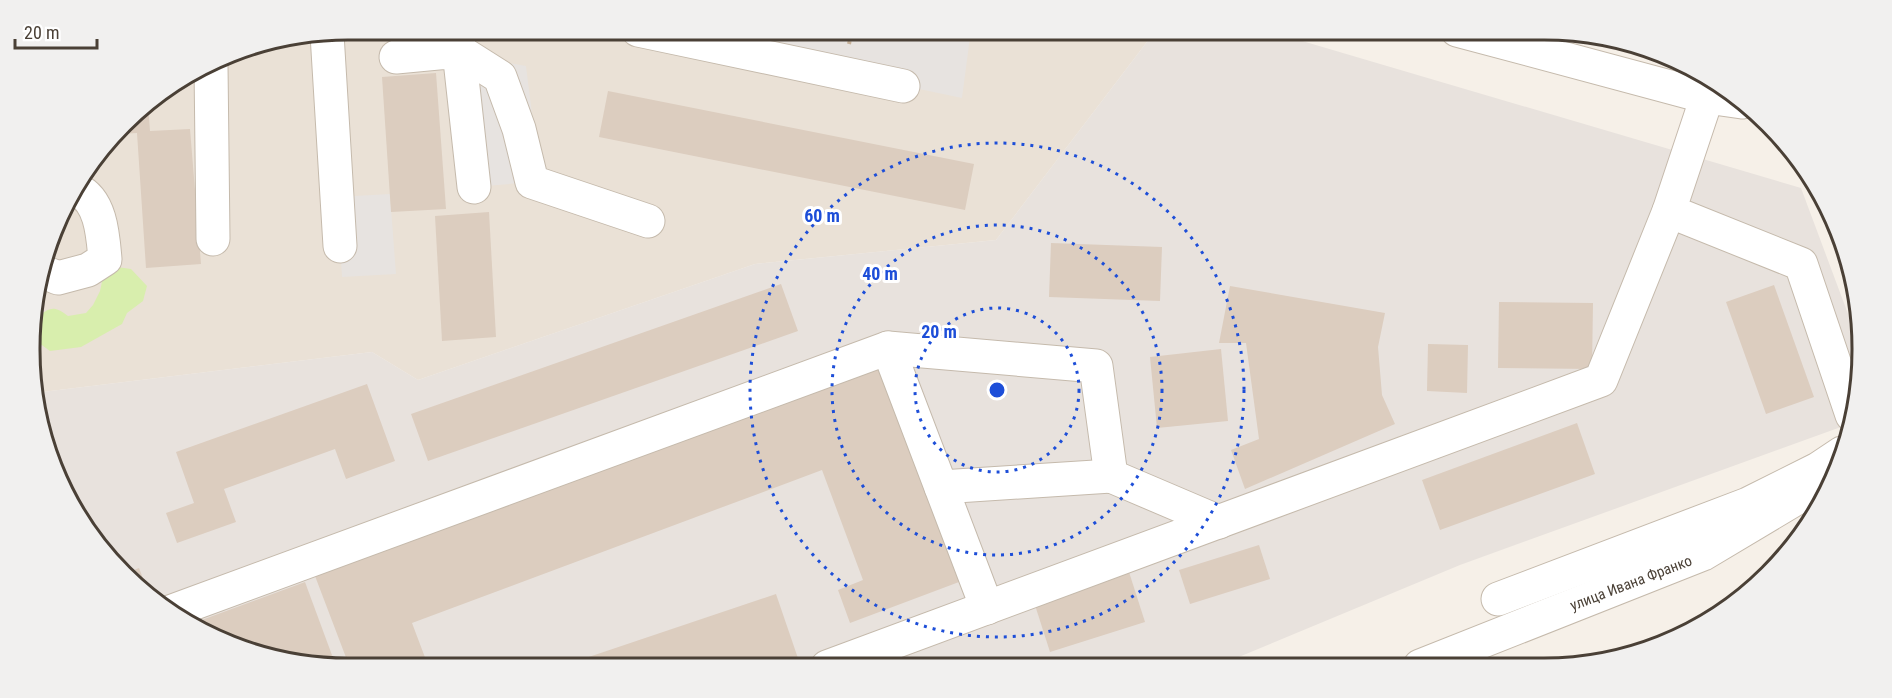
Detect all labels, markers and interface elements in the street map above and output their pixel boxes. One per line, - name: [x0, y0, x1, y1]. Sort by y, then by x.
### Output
- scale bar: [15, 12, 98, 50]
- text: 20 m: [24, 22, 59, 43]
- text: 60 m: [804, 205, 840, 226]
- text: 40 m: [862, 263, 898, 284]
- text: 20 m: [921, 321, 957, 342]
- centre of rings: [987, 380, 1007, 400]
- street label: улица Ивана Франко: [1568, 551, 1694, 615]

